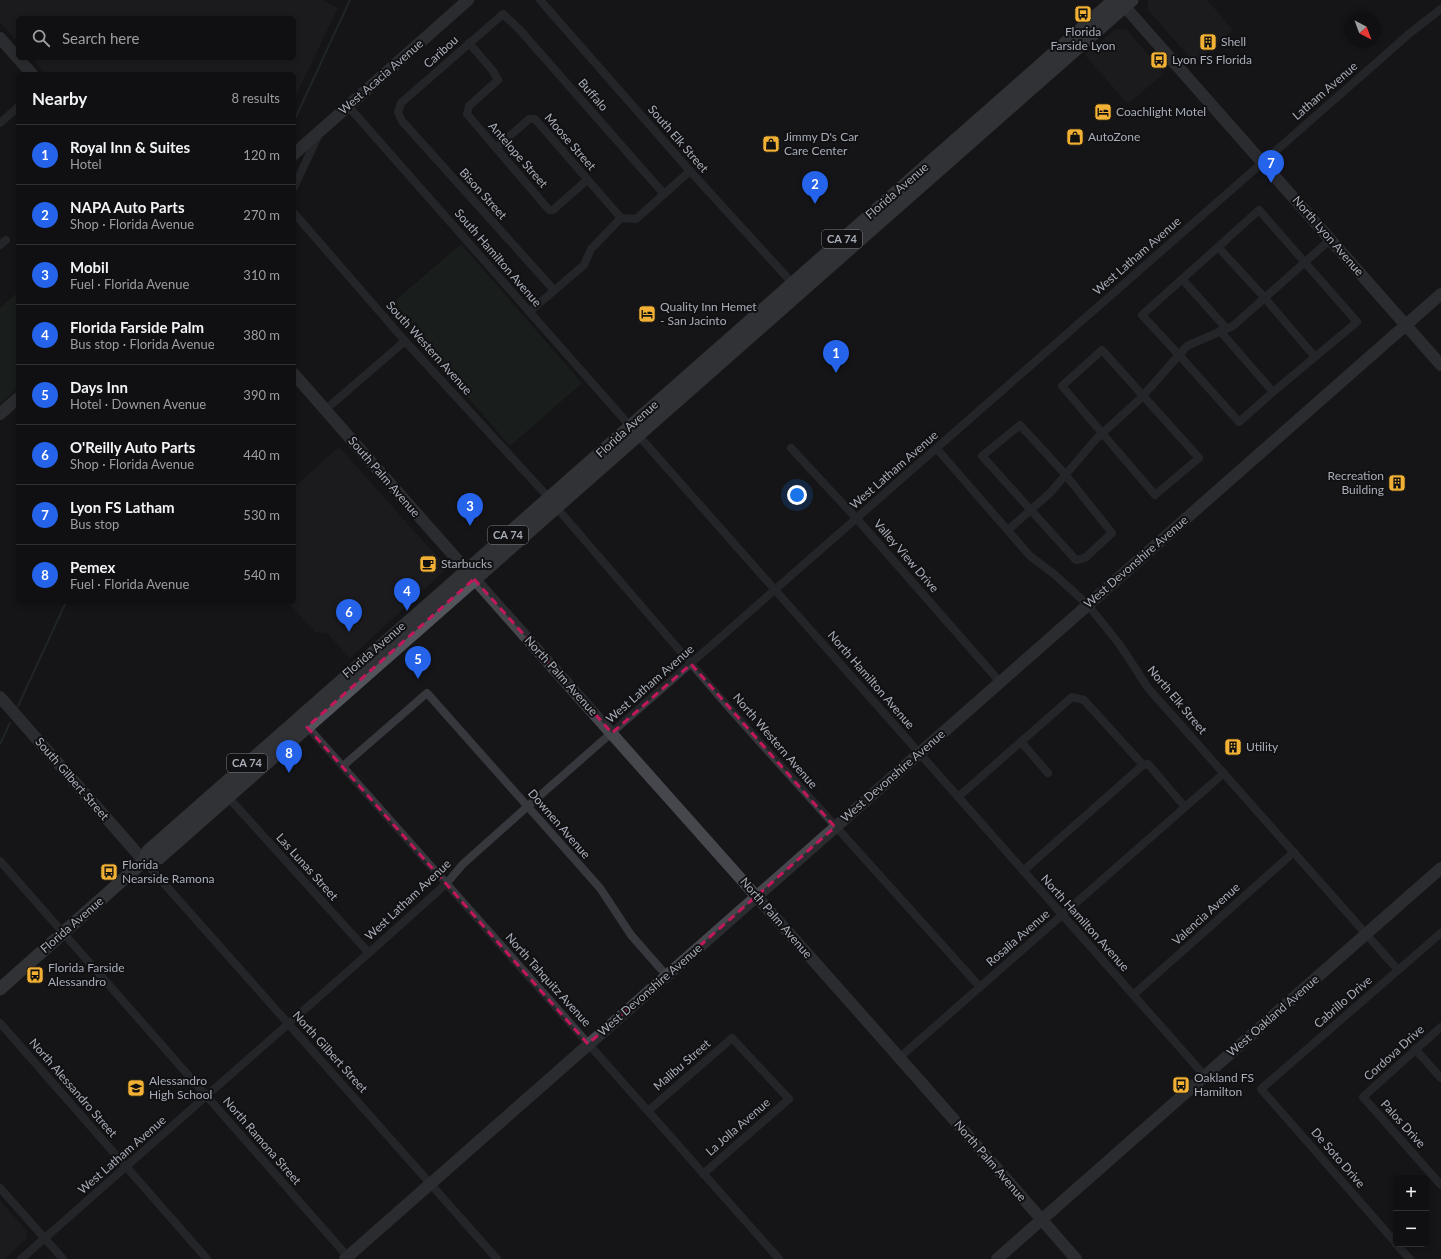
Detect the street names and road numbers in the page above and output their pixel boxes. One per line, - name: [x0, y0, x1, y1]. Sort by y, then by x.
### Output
- street label: Caribou: [420, 32, 461, 71]
- street label: West Acacia Avenue: [335, 36, 426, 117]
- street label: Latham Avenue: [1289, 58, 1360, 123]
- street label: Buffalo: [575, 75, 612, 114]
- street label: South Elk Street: [645, 102, 712, 176]
- street label: Moose Street: [542, 110, 600, 174]
- street label: Antelope Street: [486, 119, 552, 191]
- street label: Florida Avenue: [862, 159, 931, 222]
- street label: Bison Street: [456, 165, 511, 223]
- street label: North Lyon Avenue: [1290, 193, 1367, 279]
- street label: South Hamilton Avenue: [452, 206, 545, 310]
- street label: West Latham Avenue: [1090, 213, 1184, 298]
- road number: CA 74: [822, 230, 862, 248]
- street label: South Western Avenue: [383, 298, 476, 398]
- street label: Florida Avenue: [592, 397, 661, 461]
- street label: West Latham Avenue: [847, 427, 941, 512]
- street label: South Palm Avenue: [345, 433, 424, 520]
- street label: West Devonshire Avenue: [1081, 512, 1191, 611]
- street label: Valley View Drive: [871, 516, 942, 595]
- road number: CA 74: [488, 526, 528, 544]
- street label: Florida Avenue: [339, 618, 408, 681]
- street label: North Hamilton Avenue: [825, 628, 918, 732]
- street label: North Palm Avenue: [522, 633, 601, 719]
- street label: West Latham Avenue: [603, 641, 697, 726]
- street label: North Elk Street: [1144, 662, 1211, 737]
- street label: North Western Avenue: [730, 690, 821, 791]
- street label: West Devonshire Avenue: [838, 726, 948, 825]
- street label: South Gilbert Street: [32, 734, 113, 824]
- road number: CA 74: [227, 754, 267, 772]
- street label: Downen Avenue: [525, 786, 594, 862]
- street label: Las Lunas Street: [273, 830, 342, 904]
- street label: West Latham Avenue: [362, 856, 454, 943]
- street label: North Hamilton Avenue: [1038, 871, 1133, 974]
- street label: North Palm Avenue: [737, 874, 816, 961]
- street label: Valencia Avenue: [1169, 879, 1243, 948]
- street label: Florida Avenue: [37, 893, 106, 956]
- street label: Rosalia Avenue: [983, 906, 1052, 969]
- street label: North Tahquitz Avenue: [502, 930, 594, 1030]
- street label: West Devonshire Avenue: [595, 940, 705, 1039]
- street label: West Oakland Avenue: [1224, 972, 1322, 1060]
- street label: Cabrillo Drive: [1311, 972, 1375, 1031]
- street label: North Gilbert Street: [290, 1008, 372, 1096]
- street label: Cordova Drive: [1360, 1022, 1427, 1084]
- street label: North Alessandro Street: [26, 1035, 121, 1141]
- street label: Malibu Street: [650, 1035, 714, 1093]
- street label: North Ramona Street: [220, 1094, 305, 1188]
- street label: La Jolla Avenue: [702, 1095, 773, 1159]
- street label: Palos Drive: [1378, 1097, 1429, 1151]
- street label: West Latham Avenue: [75, 1112, 169, 1197]
- street label: North Palm Avenue: [951, 1117, 1030, 1204]
- street label: De Soto Drive: [1308, 1125, 1368, 1191]

